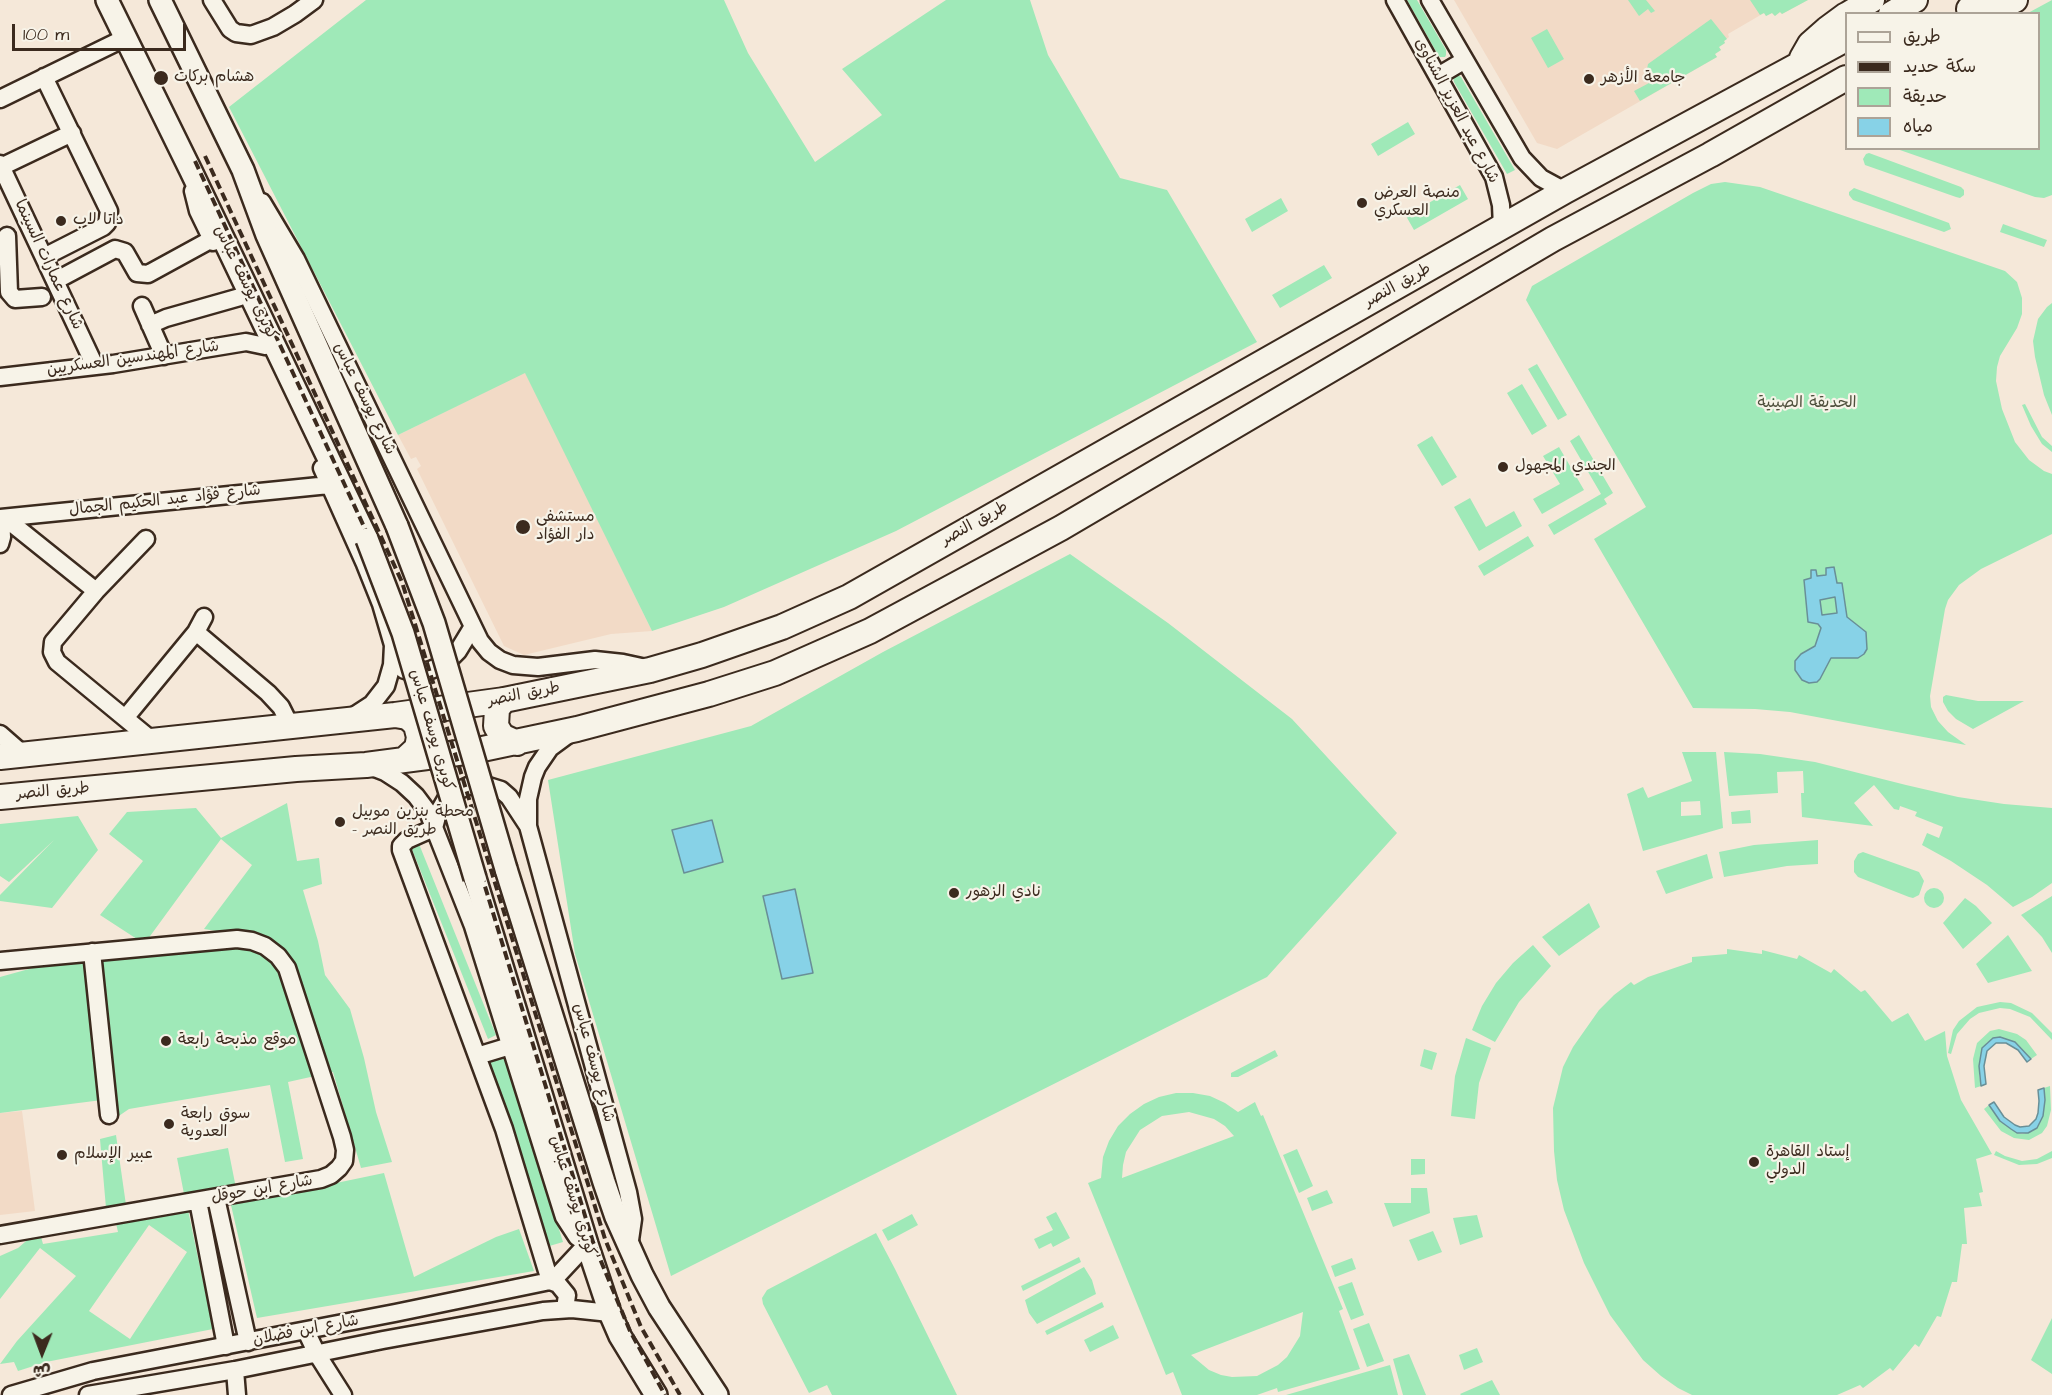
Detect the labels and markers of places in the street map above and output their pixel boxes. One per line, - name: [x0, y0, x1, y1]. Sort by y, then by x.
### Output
- place label: هشام بركات: [174, 68, 254, 88]
- marker: هشام بركات: [152, 69, 170, 87]
- place label: جامعة الأزهر: [1601, 69, 1686, 89]
- marker: جامعة الأزهر: [1582, 72, 1596, 86]
- place label: منصة العرض العسكري: [1374, 184, 1460, 222]
- marker: منصة العرض العسكري: [1355, 196, 1369, 210]
- place label: داتا لاب: [73, 211, 124, 231]
- marker: داتا لاب: [54, 214, 68, 228]
- place label: الجندي المجهول: [1515, 457, 1616, 477]
- marker: الجندي المجهول: [1496, 460, 1510, 474]
- place label: مستشفى دار الفؤاد: [536, 508, 595, 546]
- marker: مستشفى دار الفؤاد: [514, 518, 532, 536]
- place label: محطة بنزين موبيل - طريق النصر: [352, 803, 474, 841]
- marker: محطة بنزين موبيل - طريق النصر: [333, 815, 347, 829]
- place label: نادي الزهور: [966, 883, 1041, 903]
- marker: نادي الزهور: [947, 886, 961, 900]
- place label: موقع مذبحة رابعة: [178, 1031, 296, 1051]
- marker: موقع مذبحة رابعة: [159, 1034, 173, 1048]
- place label: سوق رابعة العدوية: [181, 1105, 250, 1143]
- marker: سوق رابعة العدوية: [162, 1117, 176, 1131]
- place label: إستاد القاهرة الدولي: [1766, 1143, 1850, 1181]
- place label: عبير الإسلام: [74, 1145, 153, 1165]
- marker: عبير الإسلام: [55, 1148, 69, 1162]
- marker: إستاد القاهرة الدولي: [1747, 1155, 1761, 1169]

